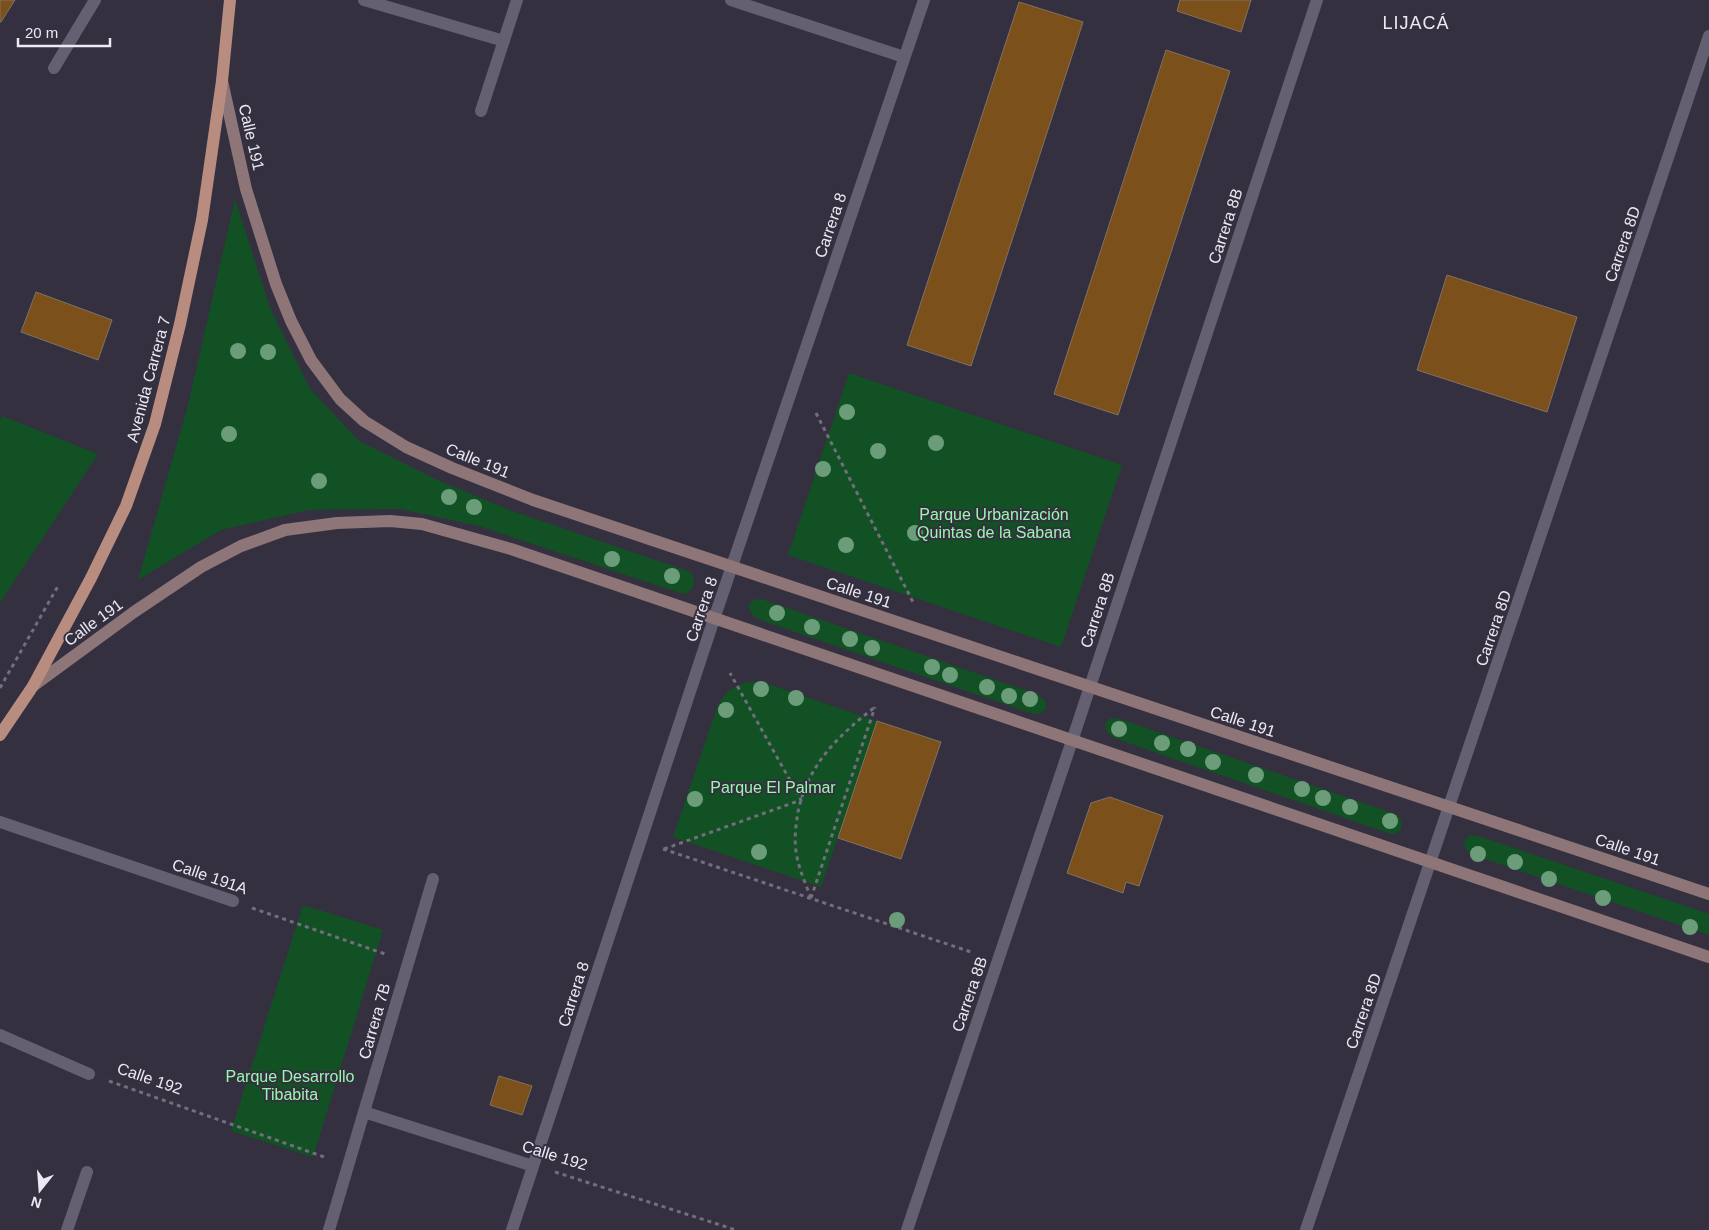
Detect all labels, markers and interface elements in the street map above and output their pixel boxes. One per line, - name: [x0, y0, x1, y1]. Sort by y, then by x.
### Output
- district label: LIJACÁ: [1382, 13, 1450, 33]
- scale bar: [18, 15, 110, 47]
- text: 20 m: [25, 24, 58, 41]
- street label: Calle 191: [236, 102, 267, 172]
- street label: Carrera 8B: [1205, 186, 1246, 266]
- street label: Carrera 8: [811, 190, 850, 260]
- street label: Carrera 8D: [1602, 204, 1643, 284]
- street label: Avenida Carrera 7: [124, 314, 173, 444]
- street label: Calle 191: [443, 440, 512, 481]
- park label: Parque Urbanización Quintas de la Sabana: [917, 506, 1071, 541]
- street label: Carrera 8B: [1077, 570, 1118, 650]
- street label: Carrera 8: [682, 574, 721, 644]
- street label: Calle 191: [824, 574, 894, 611]
- street label: Carrera 8D: [1473, 588, 1514, 668]
- street label: Calle 191: [61, 596, 126, 649]
- street label: Calle 191: [1208, 703, 1278, 740]
- park label: Parque El Palmar: [710, 779, 836, 796]
- street label: Calle 191: [1593, 830, 1663, 869]
- street label: Calle 191A: [170, 856, 250, 897]
- street label: Carrera 8B: [949, 954, 990, 1034]
- street label: Carrera 8: [555, 959, 592, 1029]
- street label: Carrera 8D: [1343, 971, 1384, 1051]
- street label: Carrera 7B: [356, 981, 393, 1061]
- street label: Calle 192: [115, 1059, 185, 1098]
- park label: Parque Desarrollo Tibabita: [226, 1068, 355, 1103]
- street label: Calle 192: [520, 1137, 590, 1174]
- north arrow: [15, 1165, 65, 1215]
- text: N: [29, 1193, 43, 1212]

